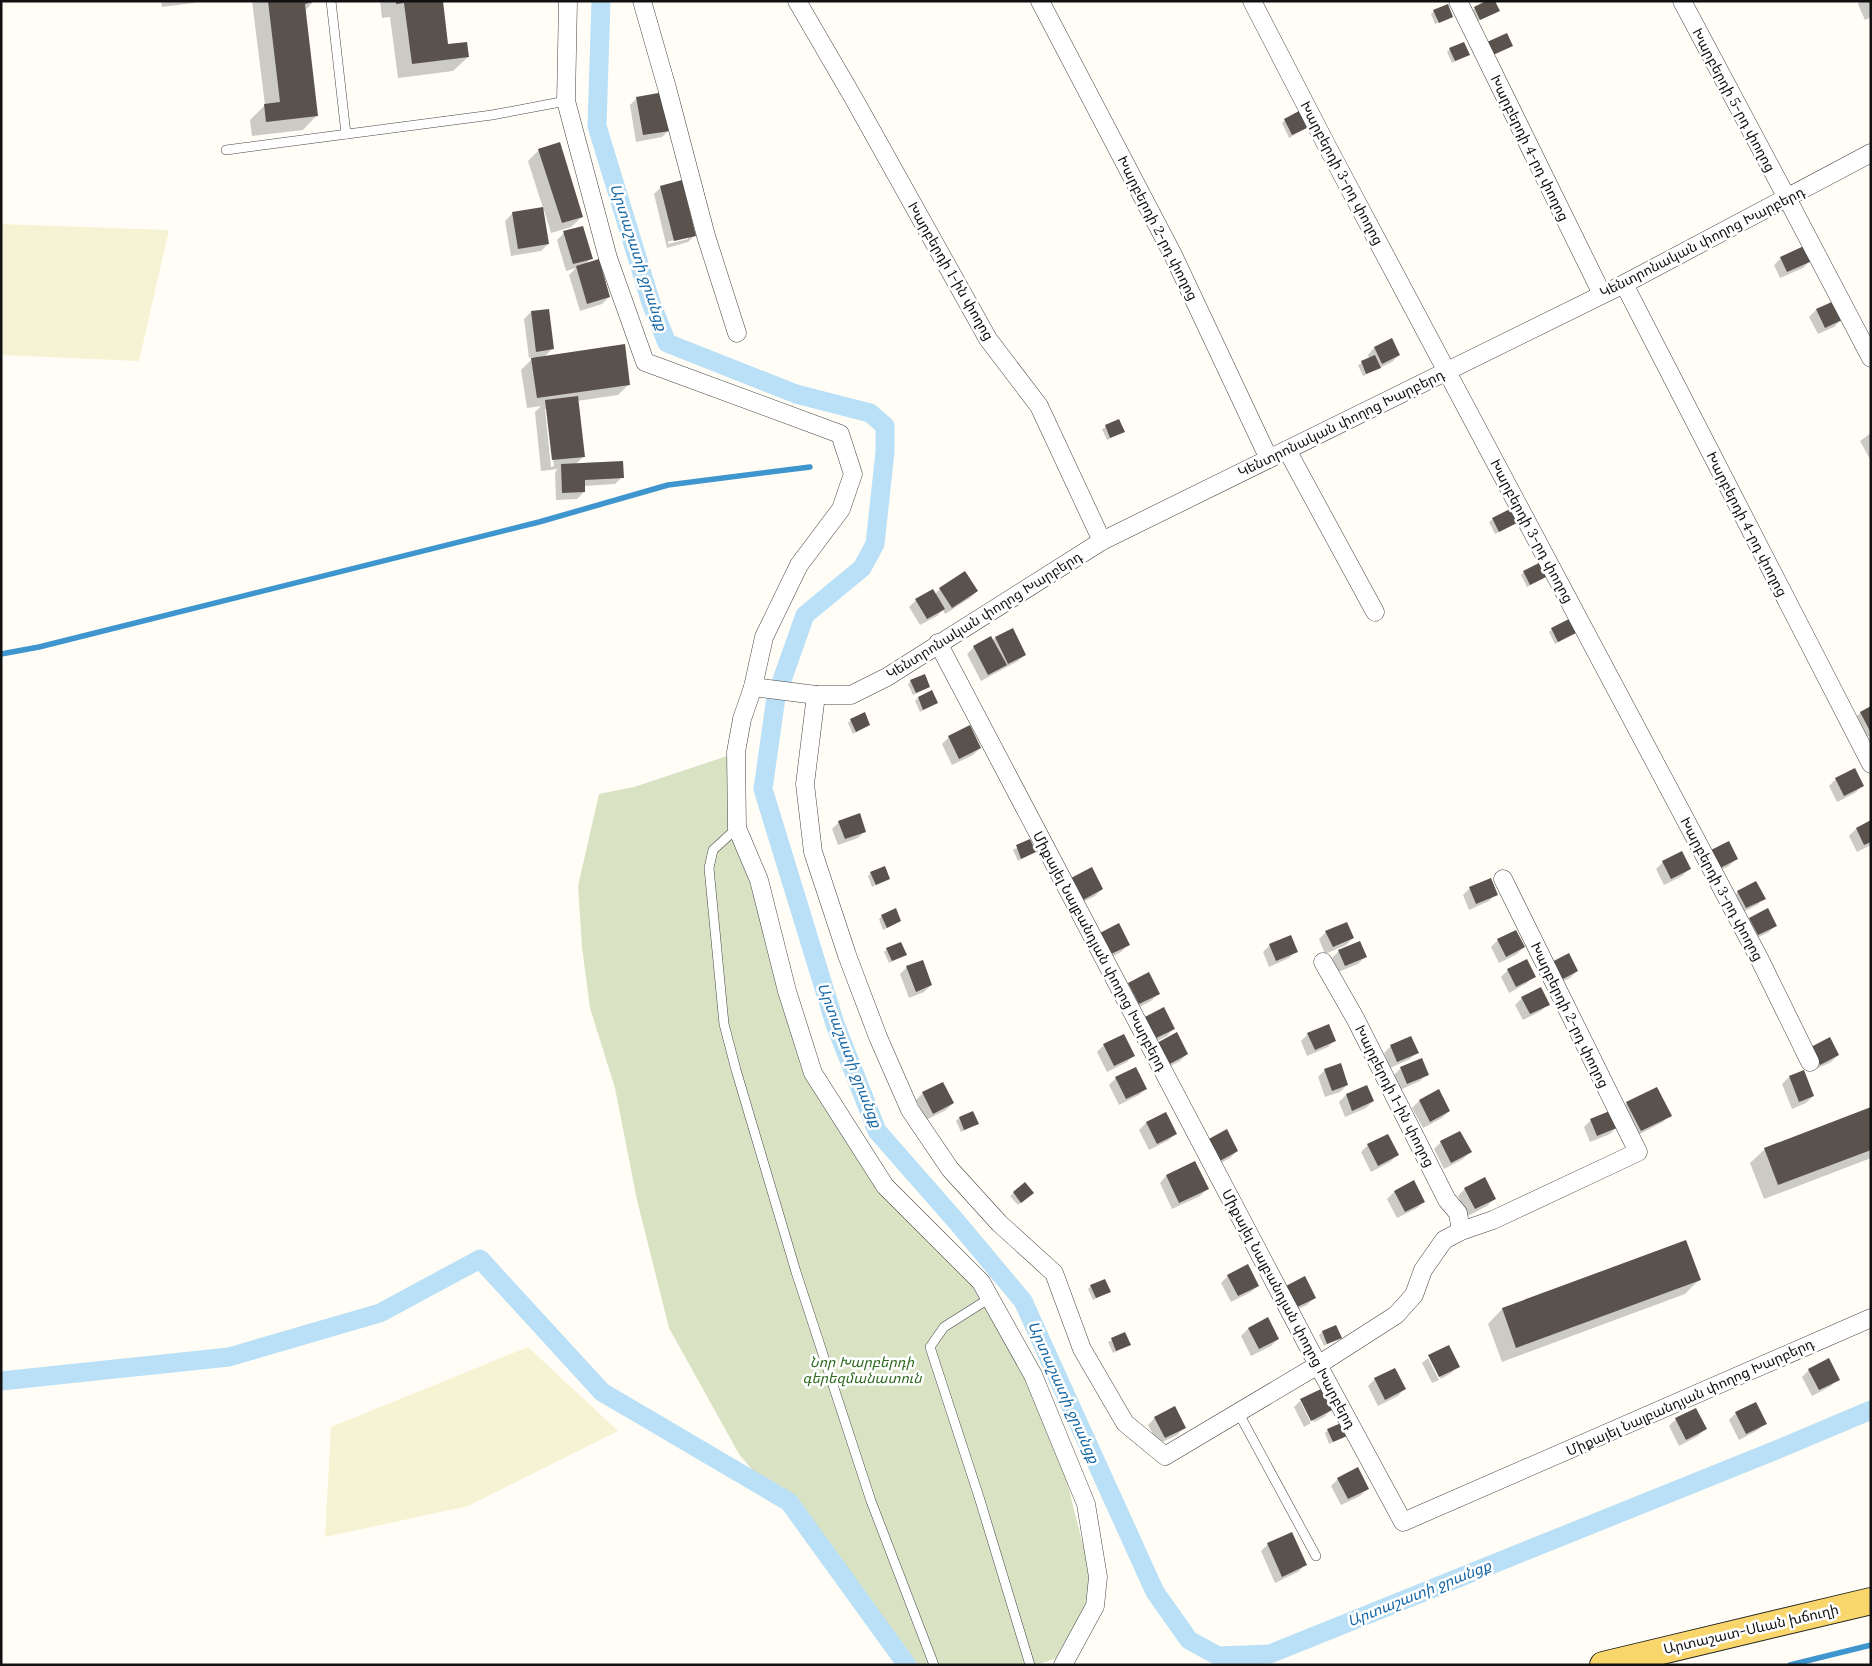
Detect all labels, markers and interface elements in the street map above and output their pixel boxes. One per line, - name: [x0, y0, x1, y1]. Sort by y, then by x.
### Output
- street label: Խարբերդի 5-րդ փողոց: [1688, 25, 1780, 175]
- street label: Խարբերդի 4-րդ փողոց: [1487, 72, 1573, 224]
- street label: Խարբերդի 3-րդ փողոց: [1296, 98, 1388, 248]
- street label: Խարբերդի 2-րդ փողոց: [1114, 153, 1202, 303]
- water label: Արտաշատի ջրանցք: [606, 181, 672, 334]
- street label: Կենտրոնական փողոց Խարբերդ: [1597, 182, 1807, 302]
- street label: Խարբերդի 1-ին փողոց: [904, 198, 998, 344]
- street label: Կենտրոնական փողոց Խարբերդ: [1235, 365, 1447, 481]
- street label: Խարբերդի 4-րդ փողոց: [1703, 448, 1791, 600]
- street label: Խարբերդի 3-րդ փողոց: [1486, 456, 1578, 606]
- street label: Կենտրոնական փողոց Խարբերդ: [883, 547, 1085, 683]
- street label: Խարբերդի 3-րդ փողոց: [1676, 814, 1768, 964]
- street label: Միքայել Նալբանդյան փողոց Խարբերդ: [1029, 828, 1171, 1074]
- street label: Խարբերդի 2-րդ փողոց: [1527, 939, 1613, 1091]
- water label: Արտաշատի ջրանցք: [814, 980, 887, 1131]
- street label: Խարբերդի 1-ին փողոց: [1351, 1022, 1439, 1170]
- street label: Միքայել Նալբանդյան փողոց Խարբերդ: [1218, 1186, 1360, 1432]
- water label: Արտաշատի ջրանցք: [1024, 1318, 1104, 1467]
- street label: Միքայել Նալբանդյան փողոց Խարբերդ: [1563, 1334, 1817, 1460]
- park label: Նոր Խարբերդի գերեզմանատուն: [802, 1353, 922, 1387]
- water label: Արտաշատի ջրանցք: [1344, 1555, 1495, 1631]
- street label: Արտաշատ-Սևան խճուղի: [1662, 1600, 1840, 1658]

